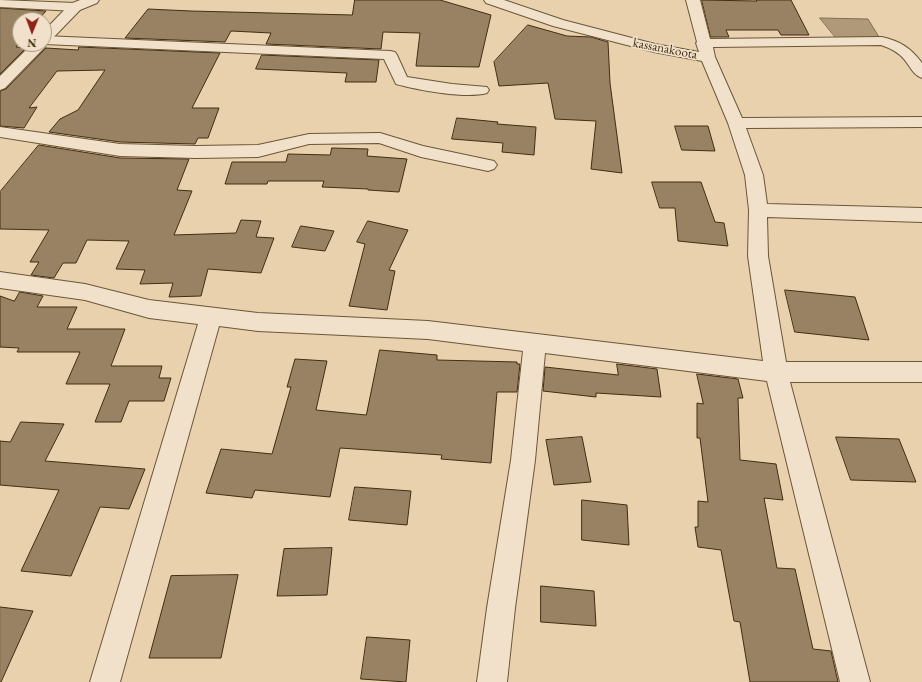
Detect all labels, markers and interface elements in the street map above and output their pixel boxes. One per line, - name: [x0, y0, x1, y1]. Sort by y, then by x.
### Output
- north arrow: [12, 12, 52, 52]
- street label: kassanakoota: [632, 35, 698, 63]
- text: N: [27, 36, 36, 50]

